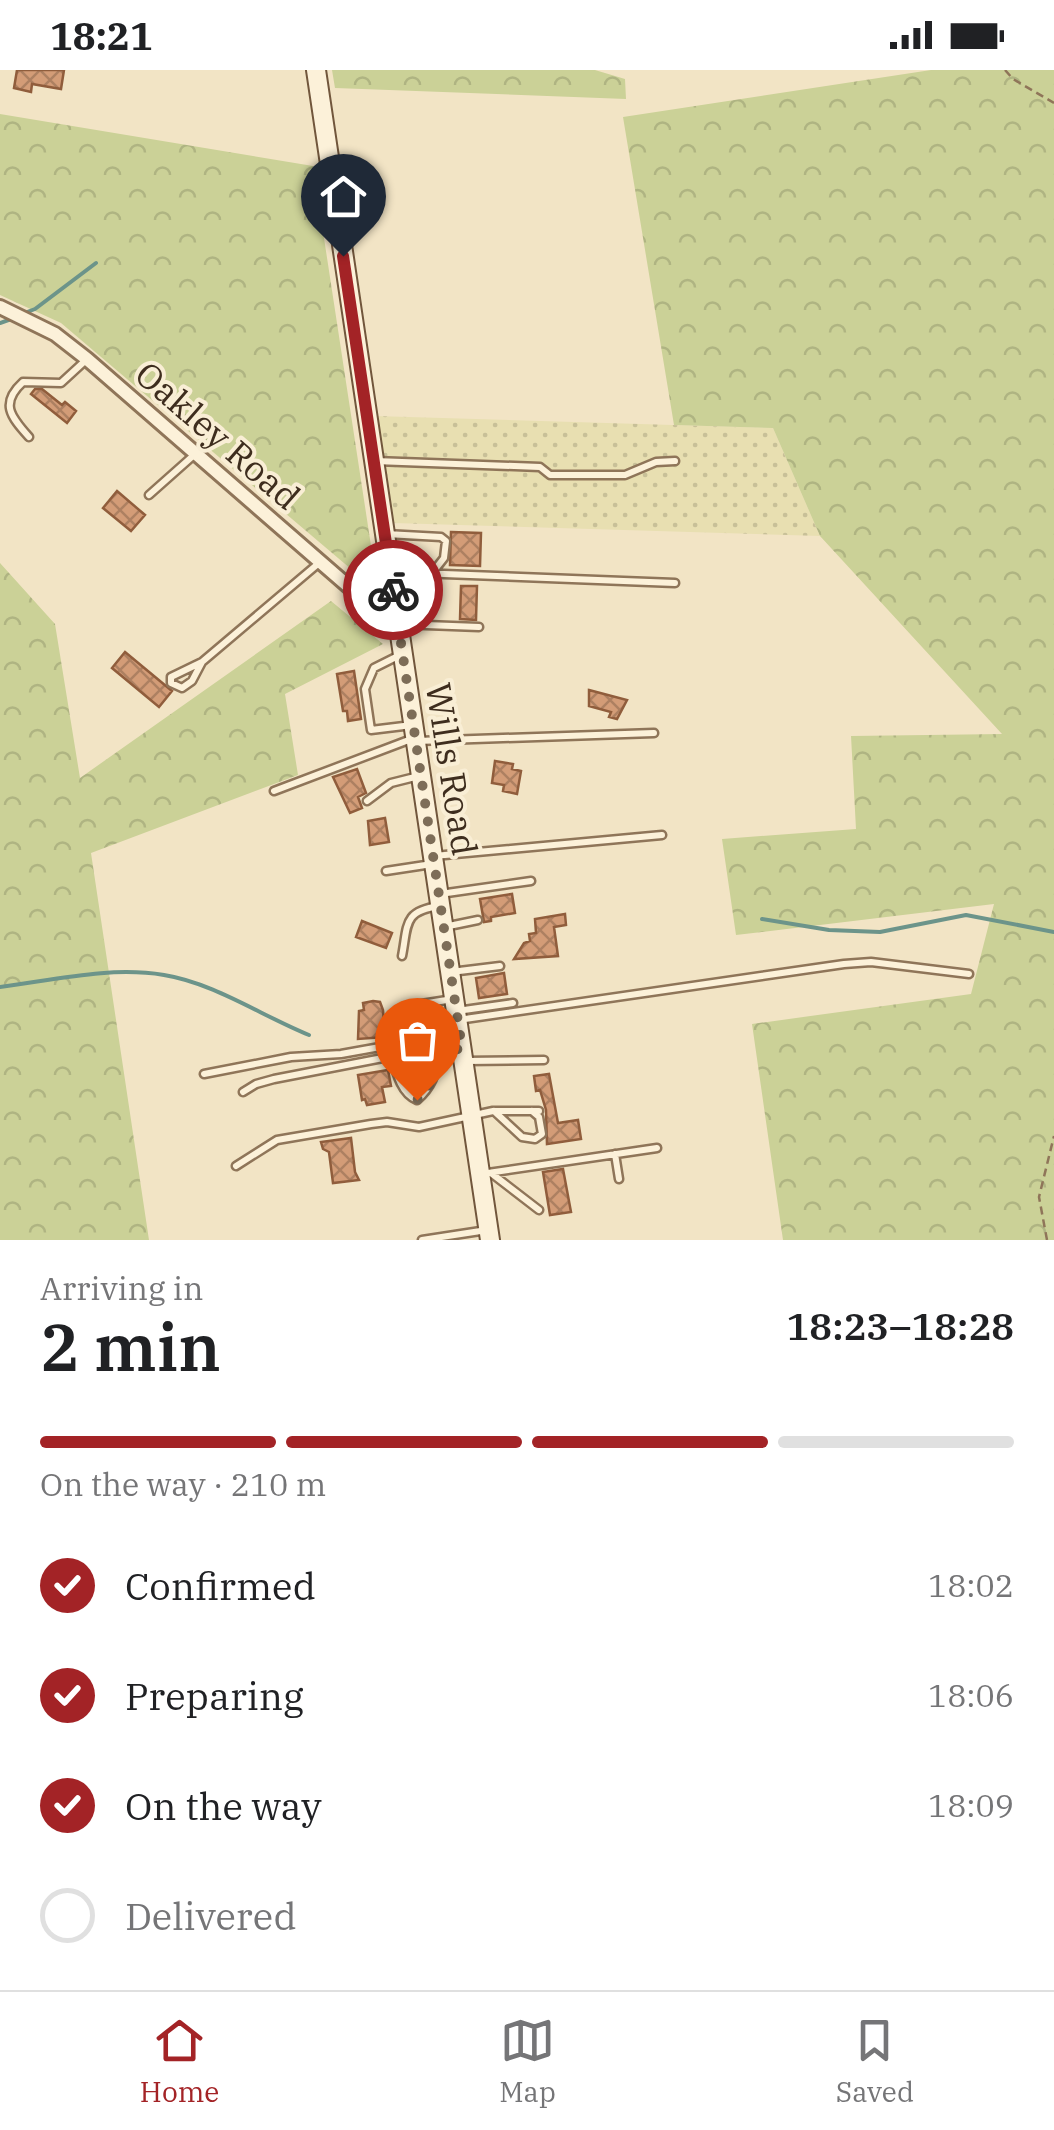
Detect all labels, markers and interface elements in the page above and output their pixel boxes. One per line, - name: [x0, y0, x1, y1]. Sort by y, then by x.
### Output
- text: 18:21: [50, 11, 153, 60]
- pin: [301, 154, 386, 257]
- icon: home: [316, 169, 371, 224]
- street label: Oakley Road: [126, 351, 310, 519]
- courier: [343, 540, 443, 640]
- icon: bike: [366, 563, 421, 618]
- street label: Wills Road: [416, 679, 488, 859]
- pin: [375, 998, 460, 1101]
- icon: bag: [390, 1013, 445, 1068]
- text: Arriving in: [40, 1267, 203, 1309]
- text: 18:23–18:28: [787, 1301, 1014, 1350]
- text: 2 min: [40, 1304, 221, 1389]
- text: On the way · 210 m: [40, 1463, 326, 1505]
- icon: check: [40, 1558, 95, 1613]
- text: Confirmed: [125, 1561, 316, 1610]
- text: 18:02: [928, 1564, 1014, 1606]
- icon: check: [40, 1668, 95, 1723]
- text: Preparing: [125, 1671, 304, 1720]
- text: 18:06: [928, 1674, 1014, 1716]
- icon: check: [40, 1778, 95, 1833]
- text: On the way: [125, 1781, 322, 1830]
- text: 18:09: [928, 1784, 1014, 1826]
- text: Delivered: [125, 1891, 297, 1940]
- tab: Home: [140, 2013, 219, 2110]
- tab: Map: [499, 2013, 556, 2110]
- tab: Saved: [836, 2013, 914, 2110]

